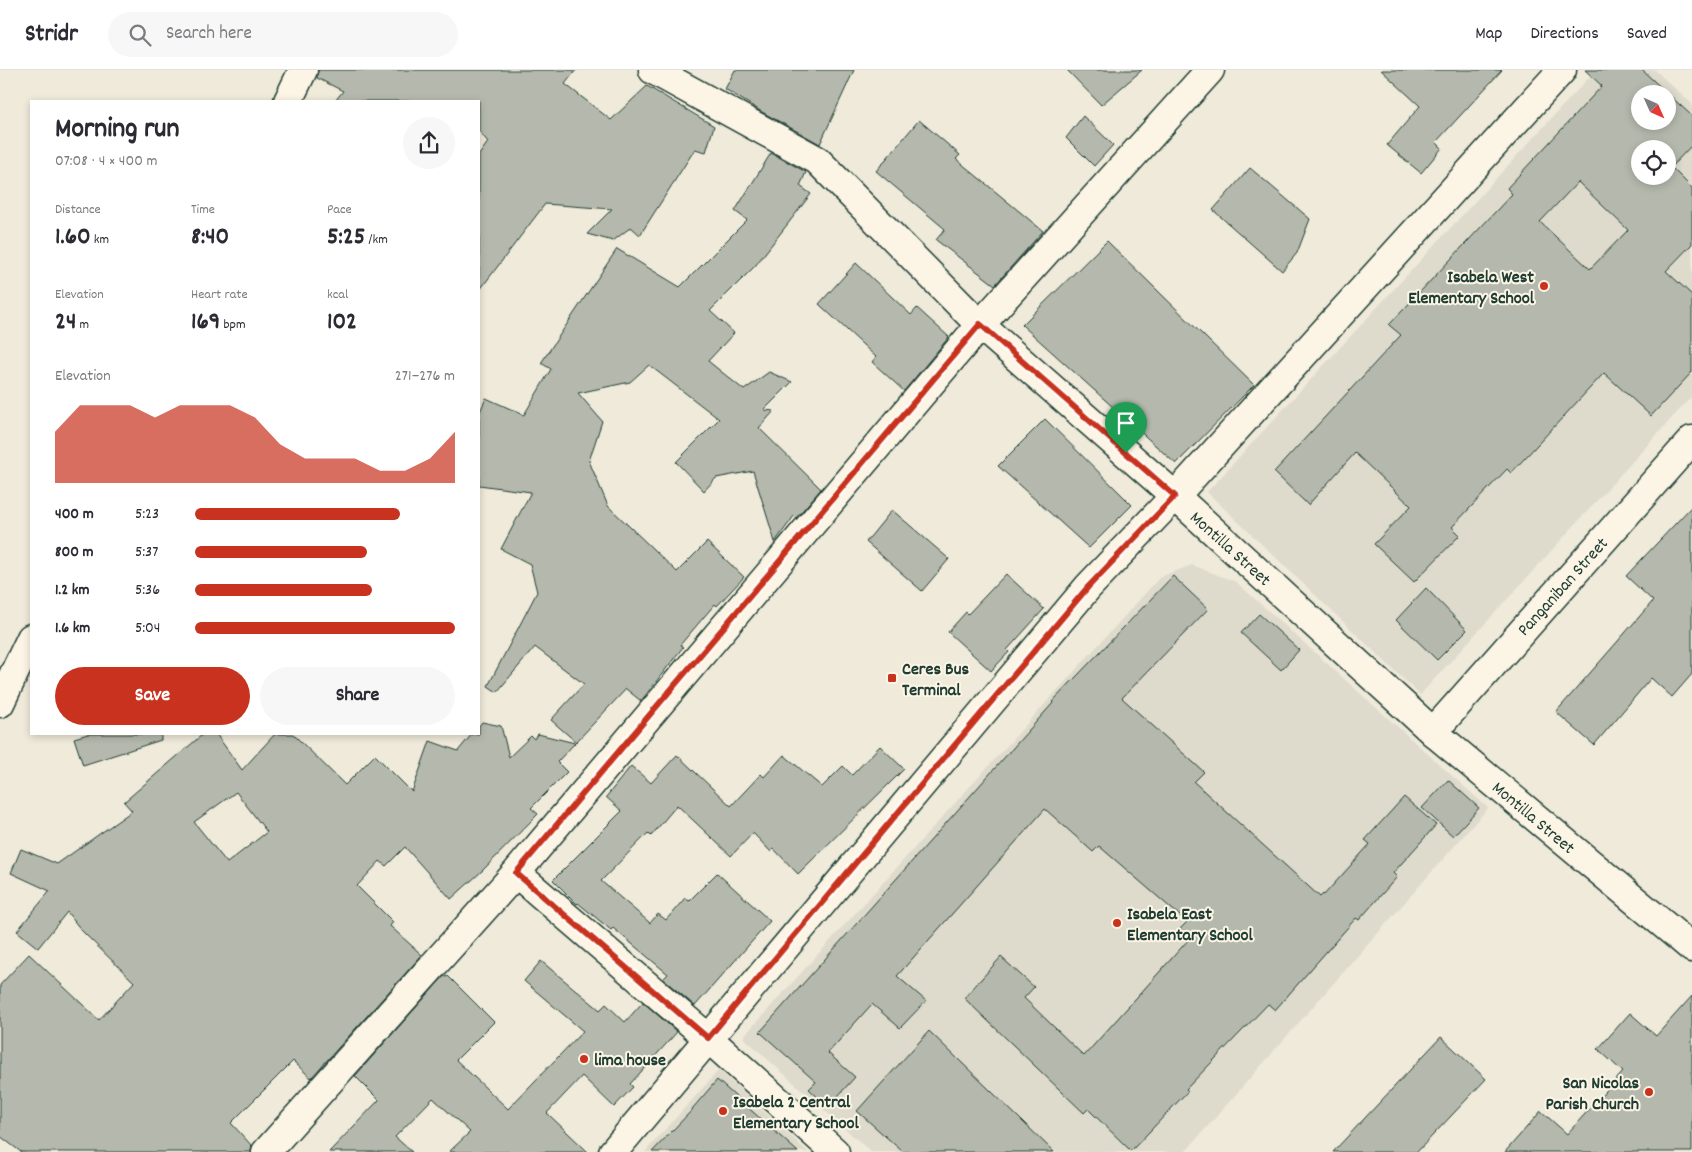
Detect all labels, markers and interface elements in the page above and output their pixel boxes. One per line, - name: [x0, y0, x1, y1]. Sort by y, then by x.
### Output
- search box: [108, 12, 458, 57]
- text: Stridr: [25, 18, 78, 52]
- icon: search: [126, 21, 154, 49]
- text: Search here: [166, 21, 252, 48]
- text: Map: [1475, 22, 1502, 47]
- text: Directions: [1530, 22, 1599, 47]
- text: Saved: [1627, 22, 1667, 47]
- north arrow: [1631, 85, 1676, 130]
- map controls: [1631, 85, 1676, 185]
- text: Morning run: [55, 111, 179, 151]
- button: share: [403, 117, 455, 169]
- button: locate: [1631, 140, 1676, 185]
- text: 07:08 · 4 × 400 m: [55, 150, 158, 173]
- text: Distance: [55, 200, 101, 220]
- text: Time: [191, 200, 215, 220]
- text: Pace: [327, 200, 352, 220]
- text: 1.60: [55, 220, 91, 256]
- text: 8:40: [191, 220, 229, 256]
- text: 5:25: [327, 220, 365, 256]
- text: km: [91, 230, 109, 250]
- text: /km: [365, 230, 388, 250]
- place label: Isabela West Elementary School: [1408, 266, 1535, 312]
- marker: Isabela West Elementary School: [1538, 280, 1550, 292]
- text: Elevation: [55, 285, 104, 305]
- text: Heart rate: [191, 285, 248, 305]
- text: kcal: [327, 285, 348, 305]
- text: 24: [55, 305, 76, 341]
- text: 169: [191, 305, 220, 341]
- text: 102: [327, 305, 357, 341]
- text: m: [76, 315, 89, 335]
- text: bpm: [220, 315, 246, 335]
- text: Elevation: [55, 365, 111, 388]
- text: 271–276 m: [395, 365, 455, 388]
- pin: [1105, 402, 1147, 453]
- icon: arrive: [1112, 409, 1140, 437]
- text: 400 m: [55, 503, 94, 526]
- text: 5:23: [135, 503, 159, 526]
- street label: Montilla Street: [1183, 507, 1276, 593]
- street label: Panganiban Street: [1513, 532, 1615, 643]
- text: 800 m: [55, 541, 94, 564]
- text: 5:37: [135, 541, 158, 564]
- text: 1.2 km: [55, 579, 89, 602]
- text: 5:36: [135, 579, 160, 602]
- text: 1.6 km: [55, 617, 90, 640]
- text: 5:04: [135, 617, 160, 640]
- place label: Ceres Bus Terminal: [902, 658, 969, 704]
- button: Save: [55, 667, 250, 725]
- button: Share: [260, 667, 455, 725]
- marker: Ceres Bus Terminal: [886, 672, 898, 684]
- street label: Montilla Street: [1485, 777, 1580, 861]
- place label: Isabela East Elementary School: [1127, 903, 1254, 949]
- marker: Isabela East Elementary School: [1111, 917, 1123, 929]
- place label: lima house: [594, 1049, 666, 1074]
- marker: lima house: [578, 1053, 590, 1065]
- place label: San Nicolas Parish Church: [1545, 1072, 1639, 1118]
- marker: San Nicolas Parish Church: [1643, 1086, 1655, 1098]
- place label: Isabela 2 Central Elementary School: [733, 1091, 860, 1137]
- marker: Isabela 2 Central Elementary School: [717, 1105, 729, 1117]

